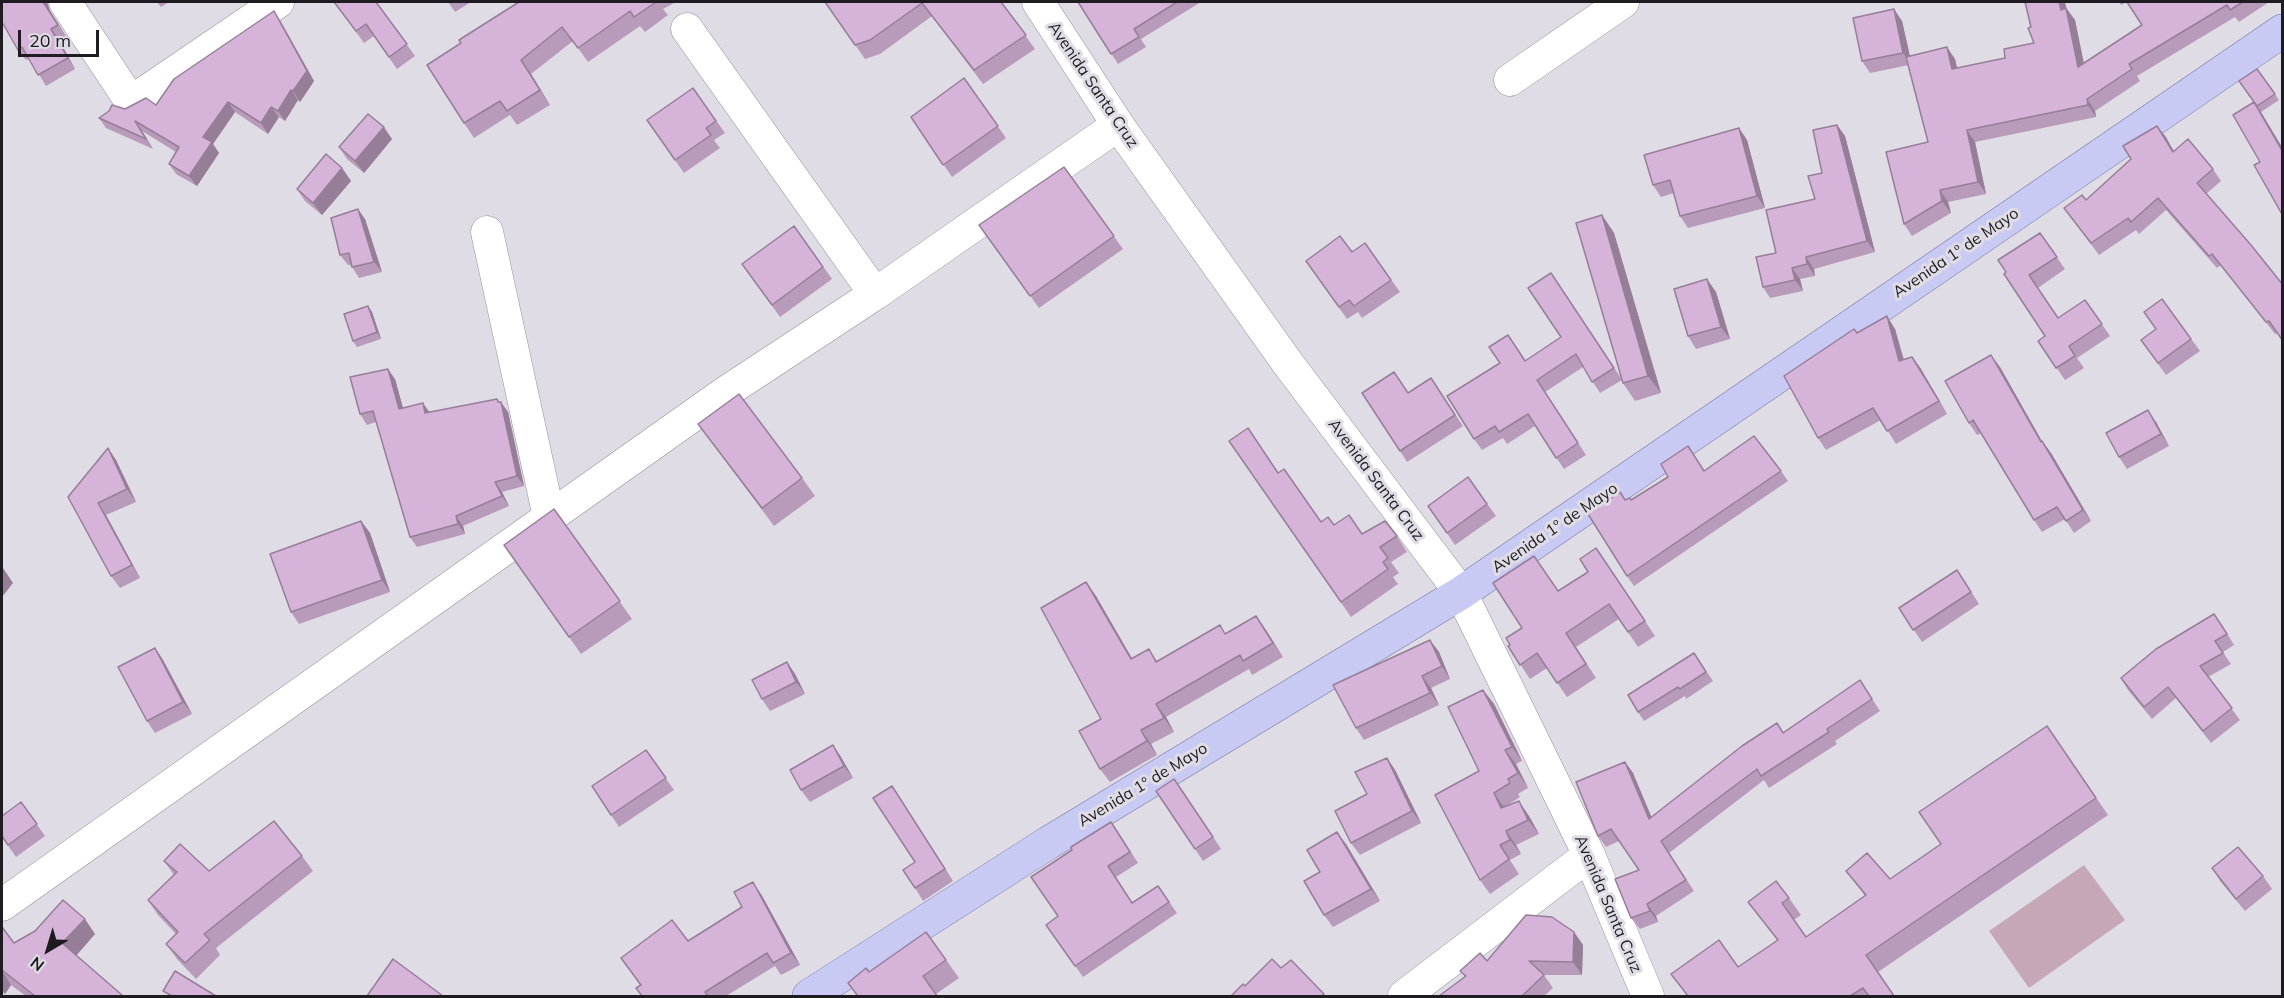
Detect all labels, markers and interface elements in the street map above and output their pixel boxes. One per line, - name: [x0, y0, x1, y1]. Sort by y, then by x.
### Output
- scale bar: [21, 18, 102, 56]
- street label: Avenida Santa Cruz: [1044, 18, 1142, 152]
- text: 20 m: [29, 29, 71, 52]
- street label: Avenida 1º de Mayo: [1890, 204, 2022, 302]
- street label: Avenida Santa Cruz: [1324, 415, 1428, 545]
- street label: Avenida 1º de Mayo: [1489, 479, 1621, 577]
- street label: Avenida 1º de Mayo: [1075, 739, 1211, 831]
- street label: Avenida Santa Cruz: [1570, 832, 1646, 976]
- north arrow: [18, 920, 78, 980]
- text: N: [26, 953, 48, 976]

